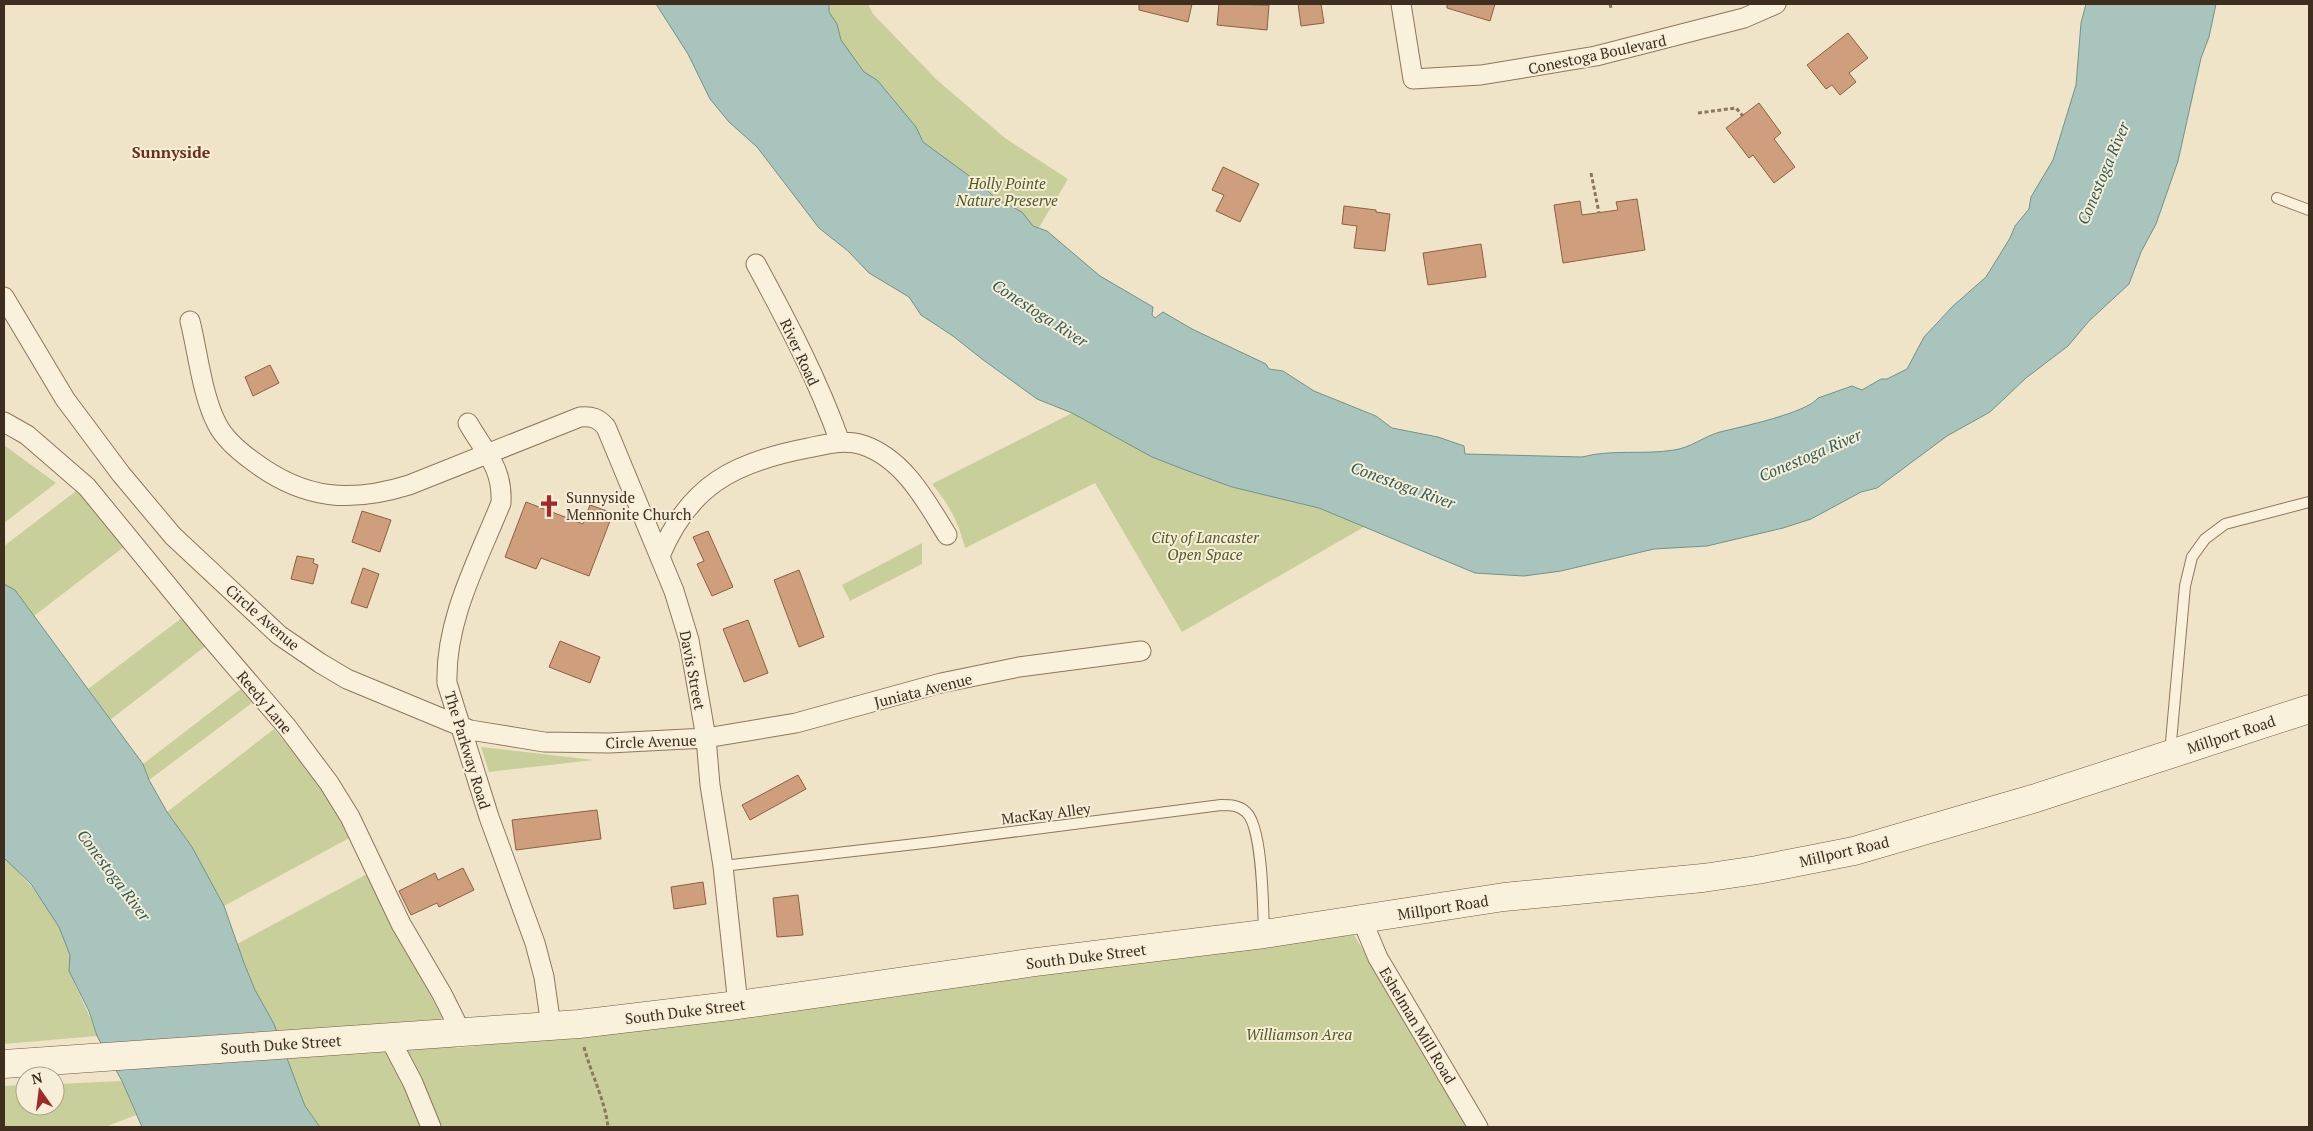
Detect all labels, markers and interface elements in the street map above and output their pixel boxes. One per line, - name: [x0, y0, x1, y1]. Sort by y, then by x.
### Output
- street label: Conestoga Boulevard: [1526, 30, 1668, 78]
- water label: Conestoga River: [2071, 118, 2135, 228]
- district label: Sunnyside: [132, 141, 211, 163]
- park label: Holly Pointe Nature Preserve: [955, 173, 1058, 210]
- water label: Conestoga River: [988, 274, 1093, 352]
- street label: River Road: [776, 315, 824, 389]
- water label: Conestoga River: [1755, 423, 1865, 487]
- water label: Conestoga River: [1348, 456, 1459, 514]
- place label: Sunnyside Mennonite Church: [566, 487, 692, 524]
- church icon: Sunnyside Mennonite Church: [536, 493, 562, 519]
- park label: City of Lancaster Open Space: [1151, 527, 1260, 564]
- street label: Circle Avenue: [222, 579, 304, 655]
- street label: Davis Street: [676, 629, 711, 712]
- street label: Reedy Lane: [233, 666, 297, 738]
- street label: Juniata Avenue: [872, 668, 974, 712]
- street label: The Parkway Road: [441, 689, 495, 811]
- street label: Millport Road: [2184, 710, 2278, 758]
- street label: Circle Avenue: [605, 729, 697, 753]
- street label: MacKay Alley: [1000, 798, 1092, 828]
- water label: Conestoga River: [72, 825, 156, 926]
- street label: Millport Road: [1797, 831, 1891, 871]
- street label: Millport Road: [1396, 890, 1490, 924]
- street label: South Duke Street: [1025, 939, 1148, 973]
- street label: Eshelman Mill Road: [1375, 963, 1461, 1087]
- street label: South Duke Street: [624, 994, 747, 1028]
- park label: Williamson Area: [1246, 1024, 1352, 1044]
- street label: South Duke Street: [220, 1030, 342, 1058]
- north arrow: [15, 1066, 65, 1116]
- text: N: [29, 1067, 45, 1088]

